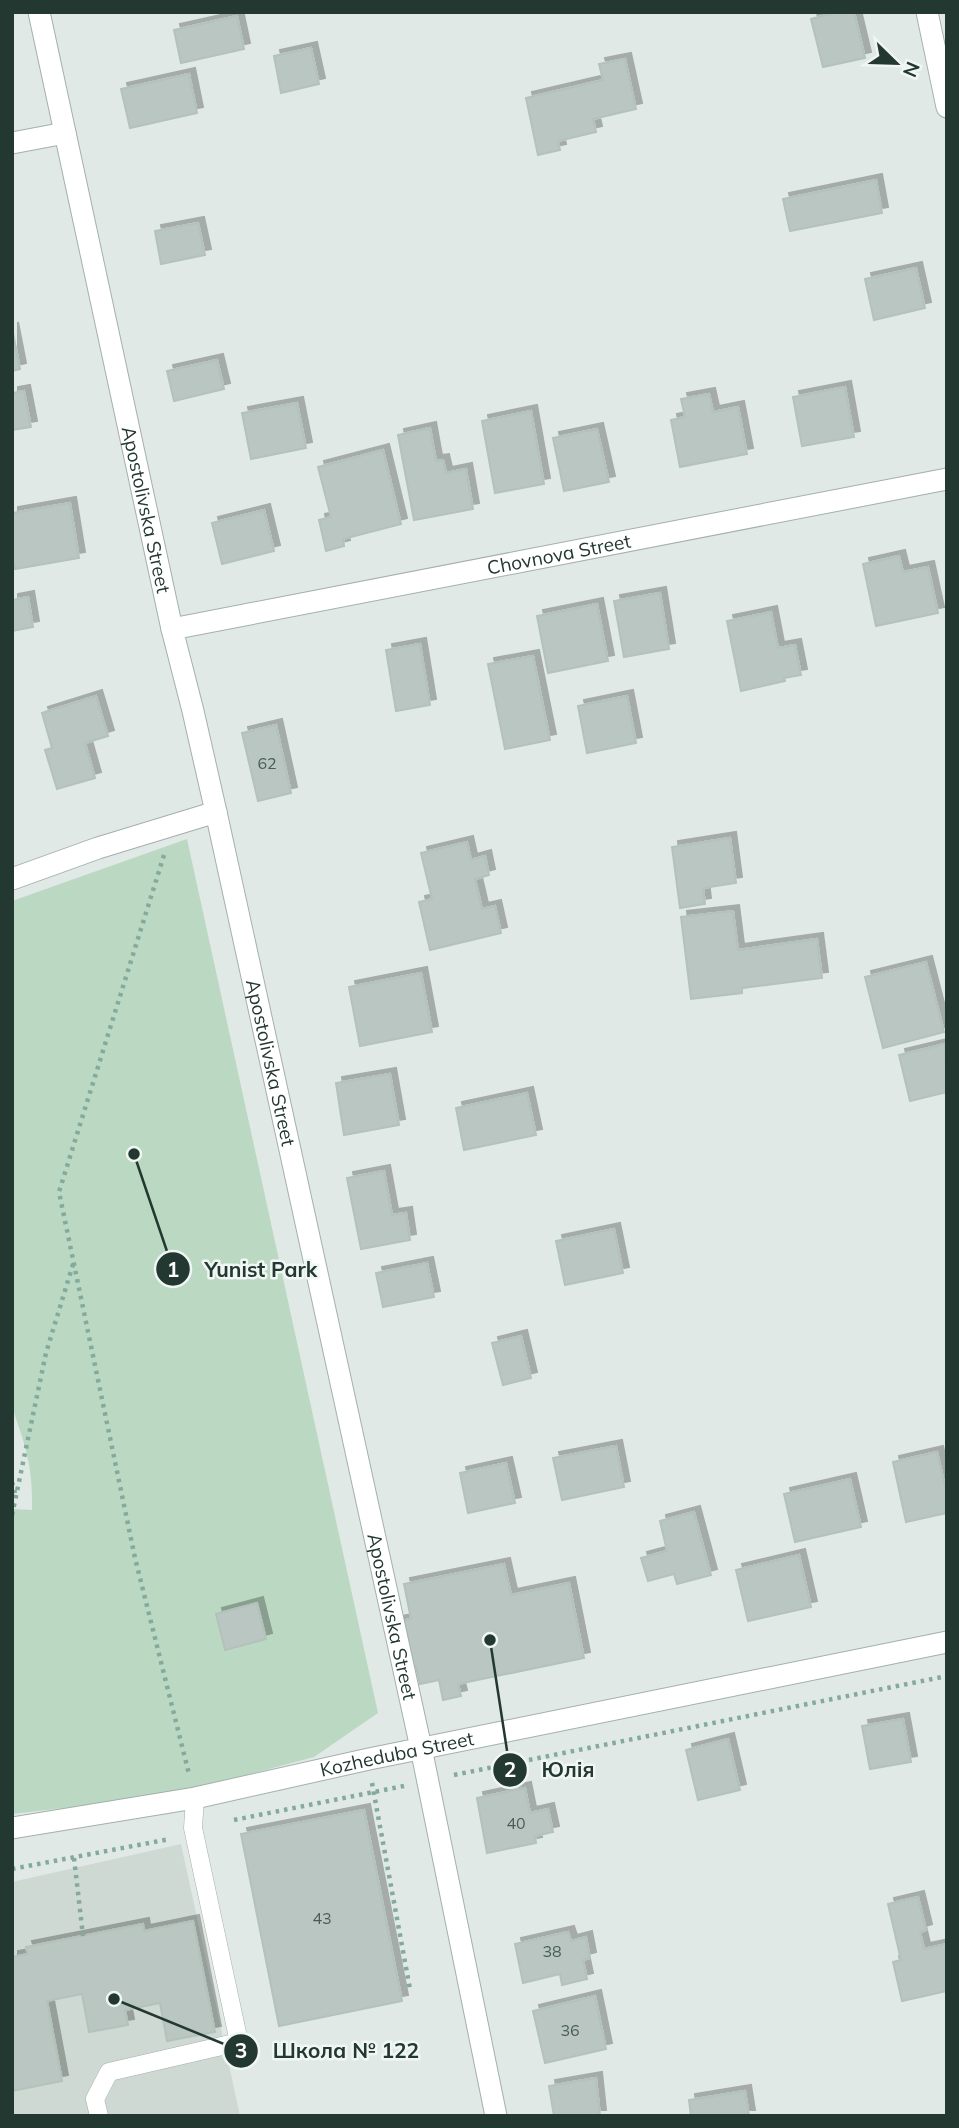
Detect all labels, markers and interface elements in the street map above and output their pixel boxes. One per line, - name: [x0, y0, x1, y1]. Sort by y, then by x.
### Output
- north arrow: [861, 28, 931, 98]
- text: N: [898, 58, 925, 81]
- street label: Apostolivska Street: [117, 424, 176, 596]
- street label: Chovnova Street: [485, 528, 633, 580]
- house number: 62: [257, 753, 277, 773]
- street label: Apostolivska Street: [241, 977, 301, 1149]
- callout: Yunist Park: [155, 1248, 331, 1290]
- text: 1: [167, 1256, 179, 1282]
- text: Yunist Park: [204, 1256, 318, 1282]
- street label: Apostolivska Street: [362, 1531, 422, 1702]
- street label: Kozheduba Street: [317, 1726, 476, 1782]
- callout: Юлія: [492, 1749, 608, 1791]
- text: 2: [504, 1756, 516, 1782]
- text: Юлія: [542, 1756, 594, 1782]
- house number: 40: [506, 1813, 526, 1833]
- house number: 43: [312, 1908, 332, 1928]
- house number: 38: [542, 1941, 562, 1961]
- house number: 36: [560, 2020, 580, 2040]
- callout: Школа № 122: [224, 2030, 433, 2072]
- text: 3: [235, 2037, 247, 2063]
- text: Школа № 122: [273, 2037, 419, 2063]

